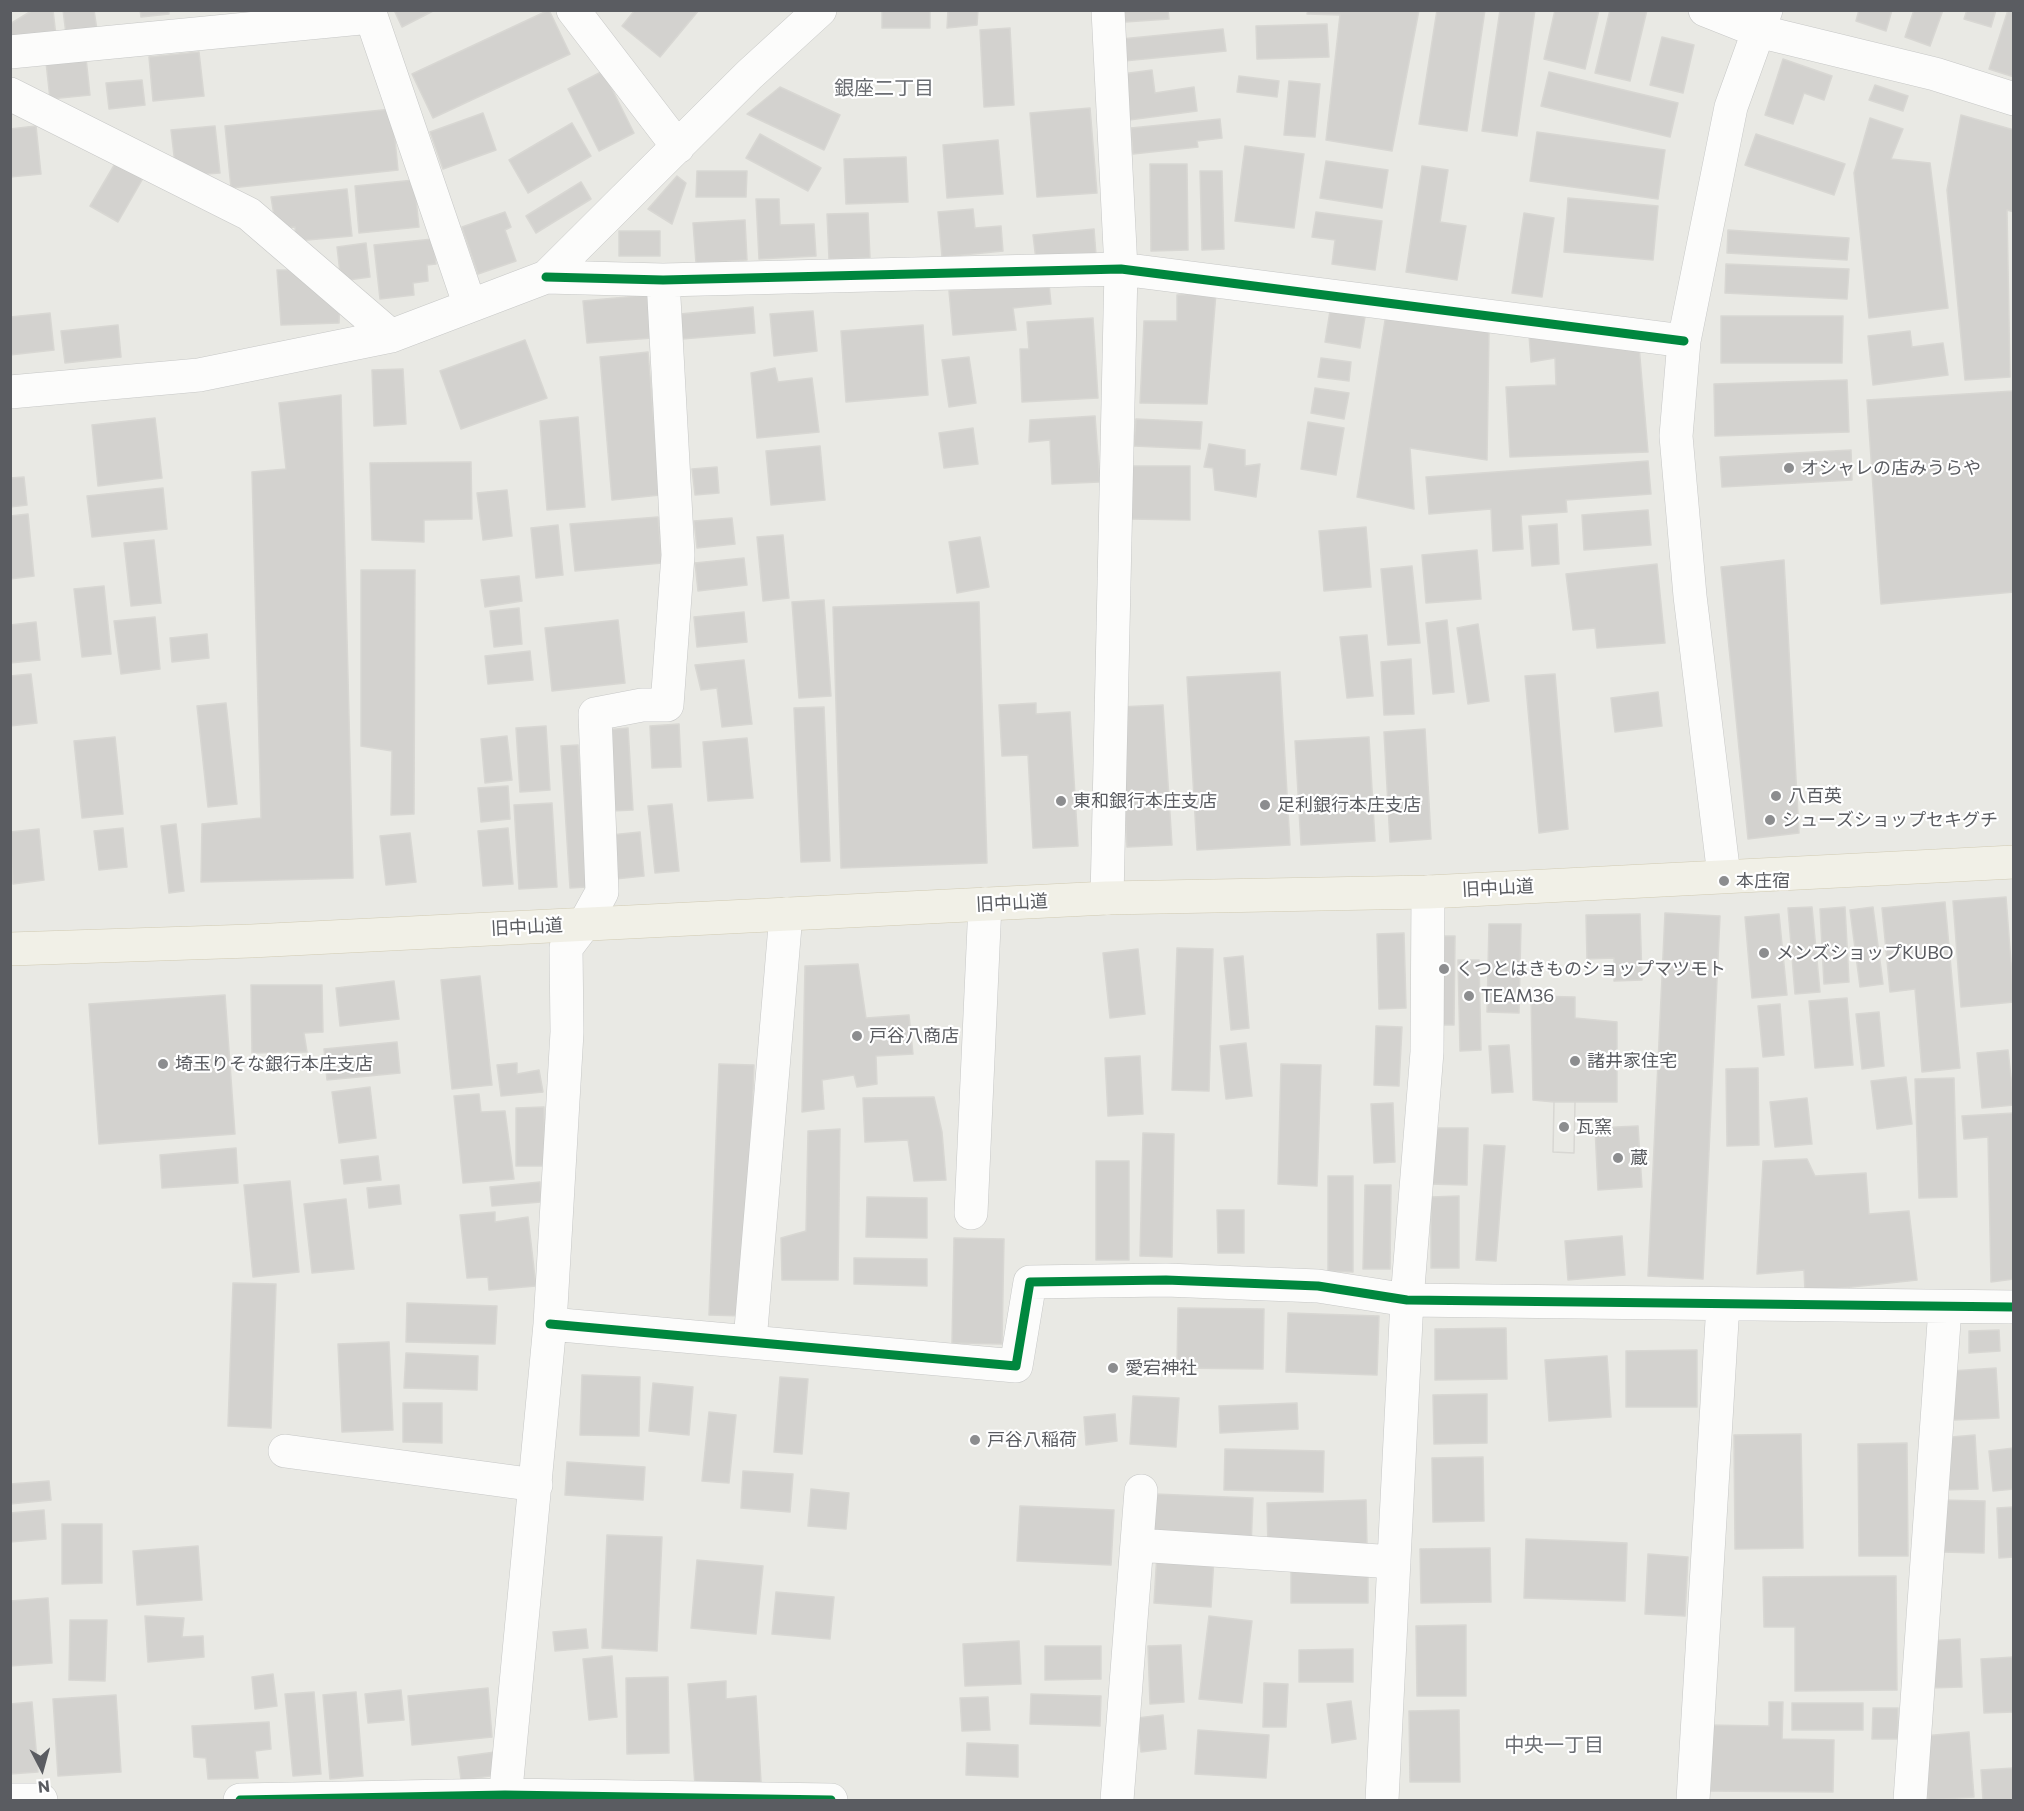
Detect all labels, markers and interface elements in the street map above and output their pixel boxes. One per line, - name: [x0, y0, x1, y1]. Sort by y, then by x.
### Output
- district label: 銀座二丁目: [834, 76, 934, 100]
- place label: オシャレの店みうらや: [1801, 457, 1981, 479]
- marker: オシャレの店みうらや: [1782, 461, 1796, 475]
- place label: 八百英: [1788, 785, 1842, 807]
- marker: 八百英: [1769, 789, 1783, 803]
- place label: 東和銀行本庄支店: [1073, 790, 1217, 812]
- marker: 東和銀行本庄支店: [1054, 794, 1068, 808]
- place label: 足利銀行本庄支店: [1277, 794, 1421, 816]
- marker: 足利銀行本庄支店: [1258, 798, 1272, 812]
- place label: シューズショップセキグチ: [1782, 809, 1998, 831]
- marker: シューズショップセキグチ: [1763, 813, 1777, 827]
- place label: 本庄宿: [1736, 870, 1790, 892]
- marker: 本庄宿: [1717, 874, 1731, 888]
- street label: 旧中山道: [1461, 875, 1535, 901]
- street label: 旧中山道: [975, 890, 1049, 916]
- street label: 旧中山道: [490, 914, 564, 940]
- place label: メンズショップKUBO: [1776, 942, 1954, 964]
- marker: メンズショップKUBO: [1757, 946, 1771, 960]
- place label: くつとはきものショップマツモト: [1456, 958, 1726, 980]
- marker: くつとはきものショップマツモト: [1437, 962, 1451, 976]
- place label: TEAM36: [1481, 985, 1554, 1007]
- marker: TEAM36: [1462, 989, 1476, 1003]
- place label: 戸谷八商店: [869, 1025, 959, 1047]
- marker: 戸谷八商店: [850, 1029, 864, 1043]
- place label: 諸井家住宅: [1587, 1050, 1677, 1072]
- place label: 埼玉りそな銀行本庄支店: [175, 1053, 373, 1075]
- marker: 諸井家住宅: [1568, 1054, 1582, 1068]
- marker: 埼玉りそな銀行本庄支店: [156, 1057, 170, 1071]
- place label: 瓦窯: [1576, 1116, 1612, 1138]
- marker: 瓦窯: [1557, 1120, 1571, 1134]
- place label: 蔵: [1630, 1147, 1648, 1169]
- marker: 蔵: [1611, 1151, 1625, 1165]
- place label: 愛宕神社: [1125, 1357, 1197, 1379]
- marker: 愛宕神社: [1106, 1361, 1120, 1375]
- place label: 戸谷八稲荷: [987, 1429, 1077, 1451]
- marker: 戸谷八稲荷: [968, 1433, 982, 1447]
- district label: 中央一丁目: [1504, 1733, 1604, 1757]
- north arrow: [12, 1739, 72, 1799]
- text: N: [37, 1777, 51, 1797]

